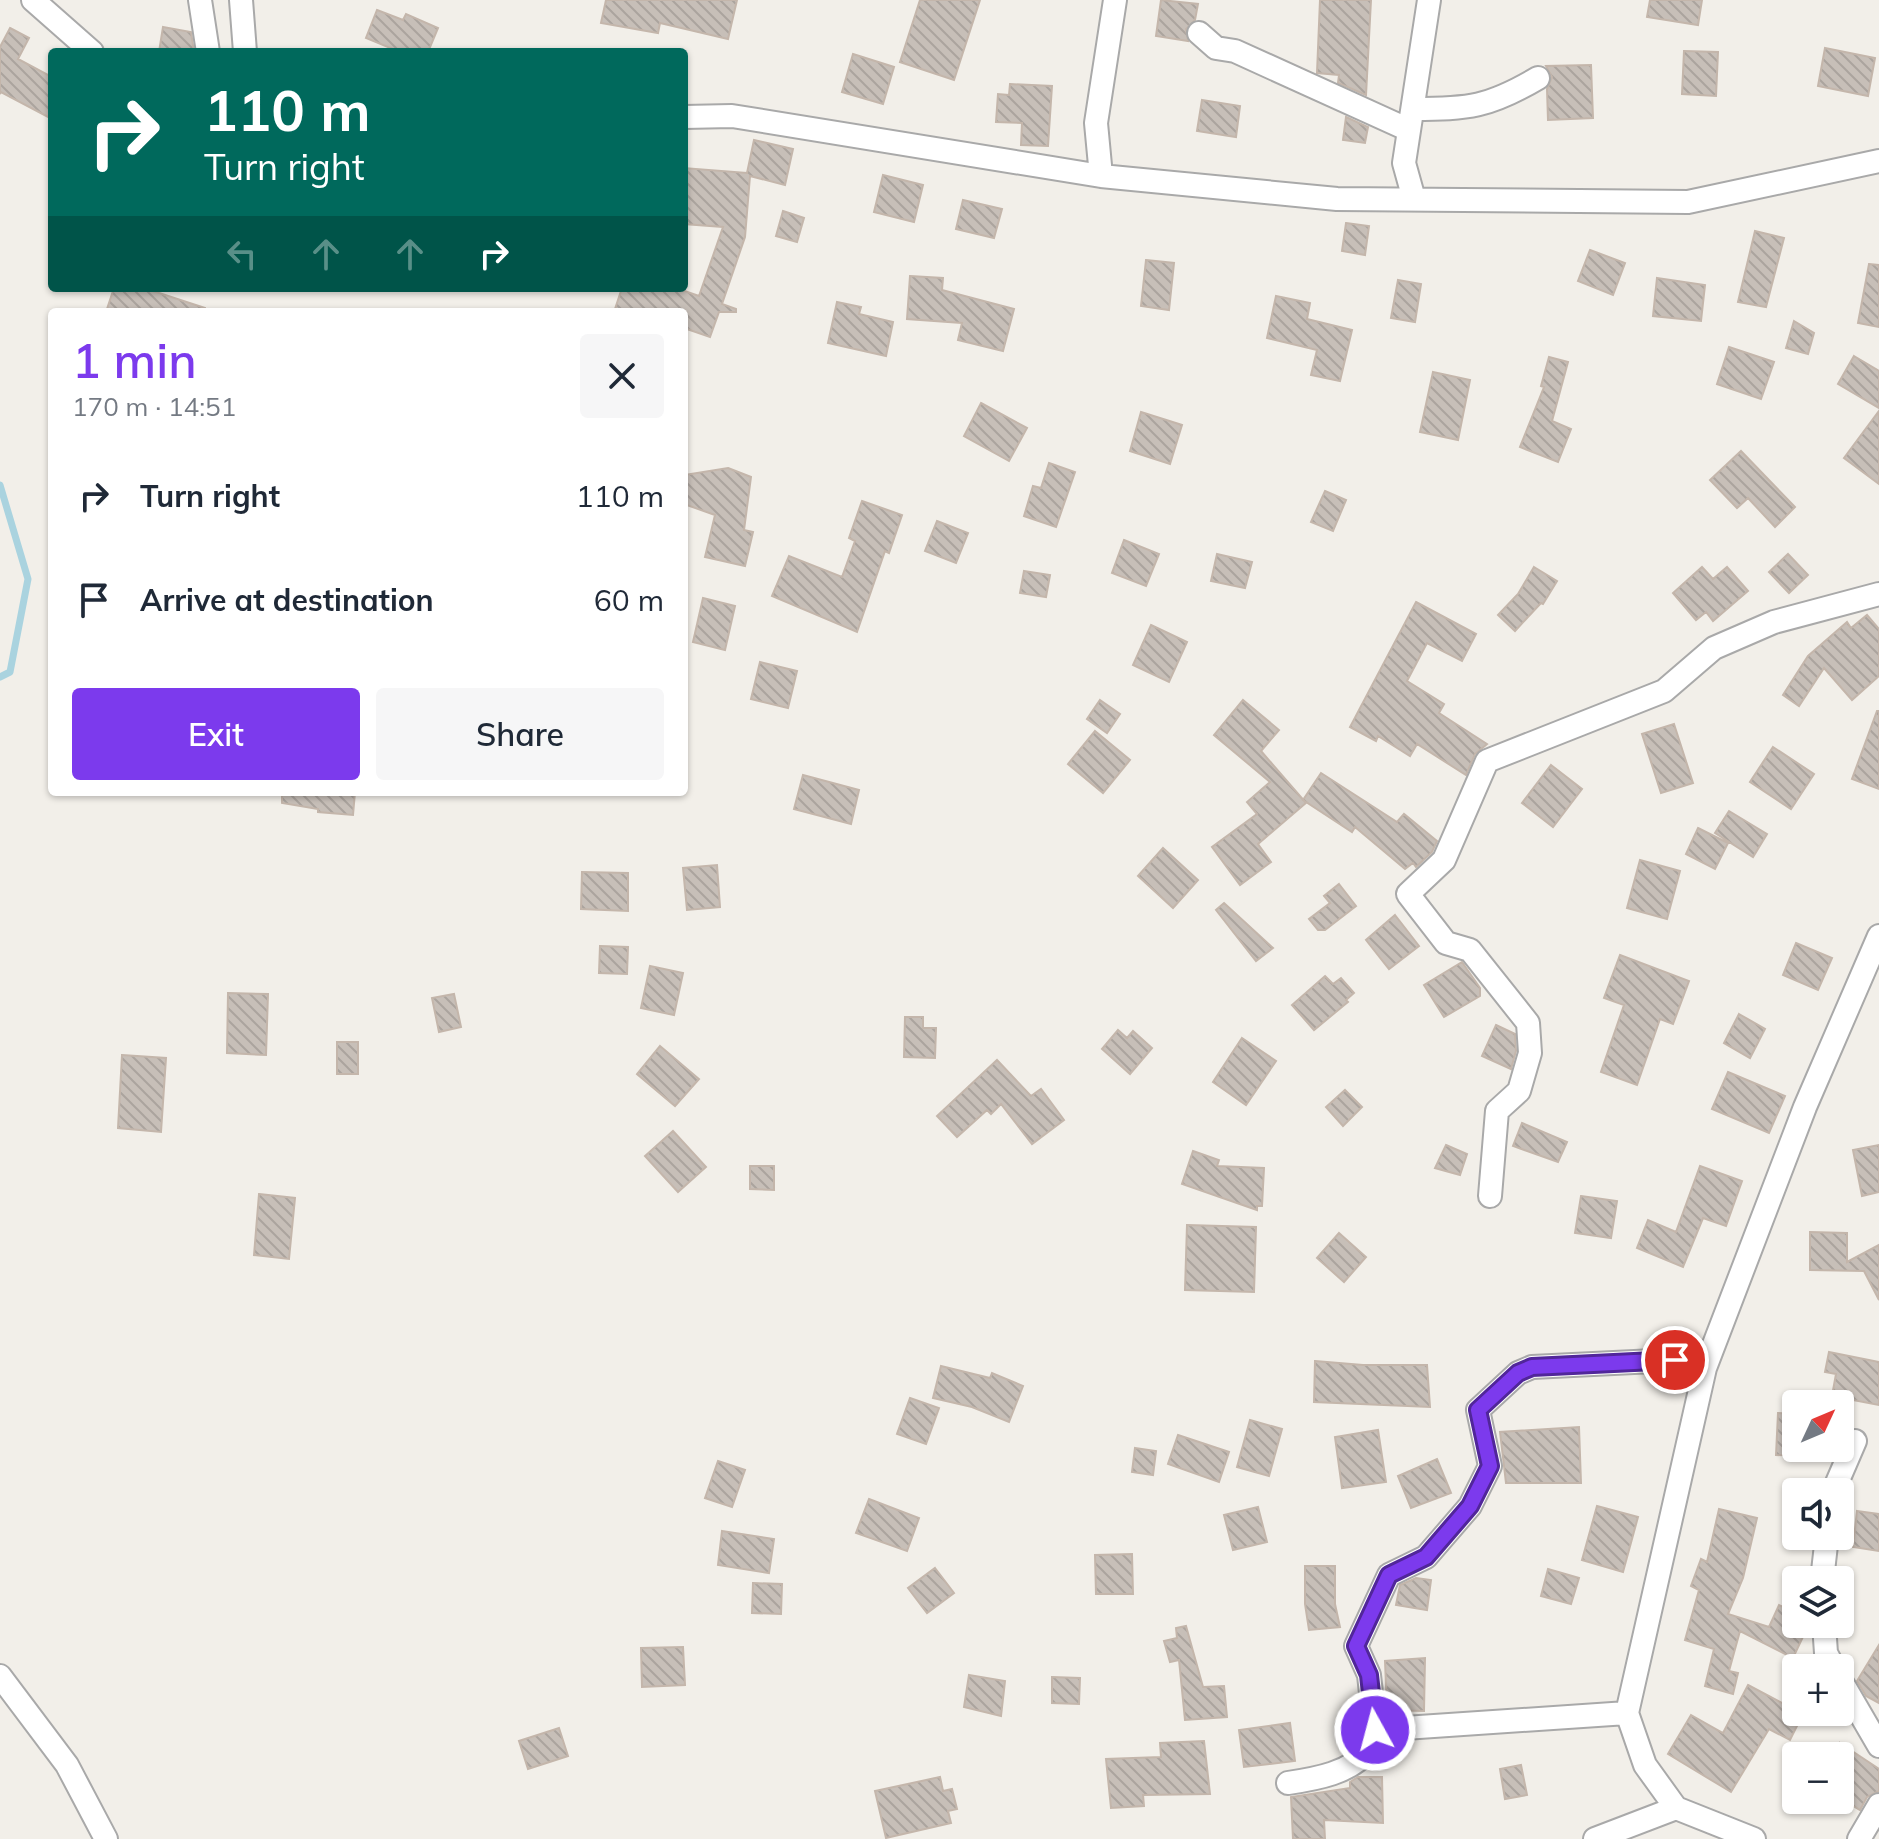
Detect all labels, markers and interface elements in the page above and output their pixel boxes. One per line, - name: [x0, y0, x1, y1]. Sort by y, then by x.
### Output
- text: 110 m: [204, 75, 371, 145]
- icon: right: [72, 80, 176, 184]
- text: Turn right: [204, 144, 365, 189]
- icon: left: [220, 232, 264, 276]
- icon: ahead: [304, 232, 348, 276]
- icon: ahead: [388, 232, 432, 276]
- icon: right: [472, 232, 516, 276]
- text: 1 min: [72, 330, 197, 390]
- button: close: [580, 334, 664, 418]
- text: 170 m · 14:51: [72, 390, 236, 423]
- icon: right: [72, 474, 116, 518]
- text: Turn right: [140, 477, 280, 515]
- text: 110 m: [576, 477, 664, 515]
- icon: arrive: [72, 578, 116, 622]
- text: Arrive at destination: [140, 581, 434, 619]
- text: 60 m: [594, 581, 664, 619]
- button: Exit: [72, 688, 360, 780]
- button: Share: [376, 688, 664, 780]
- pin: [1641, 1326, 1709, 1394]
- icon: arrive: [1653, 1338, 1697, 1382]
- north arrow: [1782, 1390, 1854, 1462]
- map controls: [1782, 1390, 1854, 1814]
- button: sound: [1782, 1478, 1854, 1550]
- button: layers: [1782, 1566, 1854, 1638]
- button: +: [1782, 1654, 1854, 1726]
- position arrow: [1333, 1688, 1417, 1772]
- button: −: [1782, 1742, 1854, 1814]

